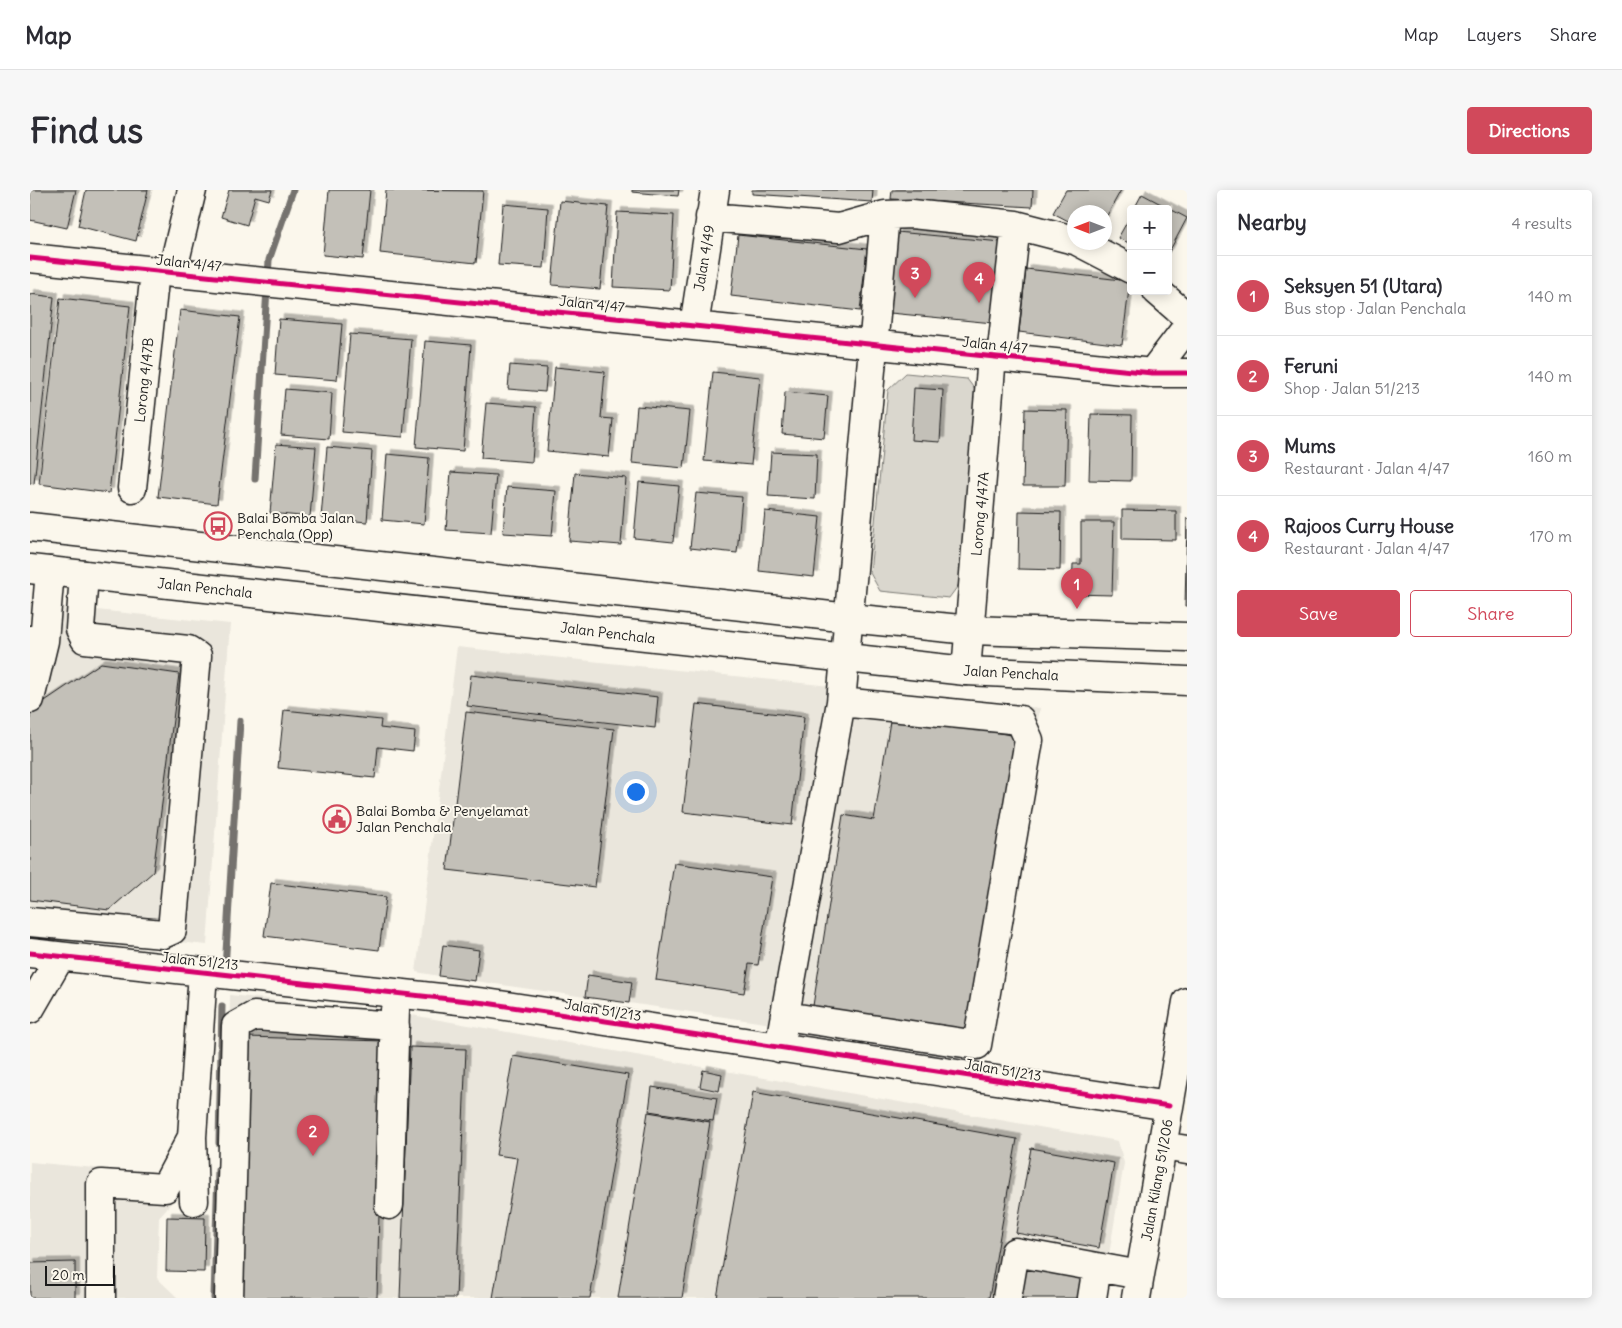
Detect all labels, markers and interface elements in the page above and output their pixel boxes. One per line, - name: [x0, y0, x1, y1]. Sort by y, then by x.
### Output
- text: Map: [25, 20, 72, 50]
- text: Map: [1403, 23, 1438, 46]
- text: Layers: [1466, 23, 1522, 46]
- text: Share: [1550, 23, 1597, 46]
- button: Directions: [1467, 107, 1592, 154]
- text: Find us: [30, 108, 143, 152]
- north arrow: [1067, 205, 1112, 250]
- map controls: [1127, 205, 1172, 295]
- button: +: [1127, 205, 1172, 250]
- text: Nearby: [1237, 209, 1307, 236]
- text: 4 results: [1511, 213, 1572, 233]
- street label: Jalan 4/49: [690, 224, 718, 292]
- button: −: [1127, 250, 1172, 295]
- street label: Jalan 4/47: [155, 251, 223, 275]
- pin: 3: [899, 257, 931, 298]
- pin: 4: [963, 262, 995, 303]
- text: Seksyen 51 (Utara): [1284, 274, 1442, 298]
- text: 1: [1250, 286, 1256, 306]
- text: 140 m: [1528, 286, 1572, 306]
- street label: Jalan 4/47: [558, 292, 626, 316]
- text: Bus stop · Jalan Penchala: [1284, 298, 1466, 318]
- street label: Jalan 4/47: [961, 333, 1029, 357]
- street label: Lorong 4/47B: [131, 337, 157, 423]
- text: Feruni: [1284, 354, 1338, 378]
- text: 2: [1249, 366, 1257, 386]
- text: 140 m: [1528, 366, 1572, 386]
- text: Shop · Jalan 51/213: [1284, 378, 1420, 398]
- text: Mums: [1284, 434, 1336, 458]
- text: 3: [1248, 446, 1258, 466]
- text: 160 m: [1528, 446, 1572, 466]
- text: Restaurant · Jalan 4/47: [1284, 458, 1450, 478]
- street label: Lorong 4/47A: [967, 471, 993, 557]
- place label: Balai Bomba Jalan Penchala (Opp): [237, 509, 354, 543]
- bus stop icon: Balai Bomba Jalan Penchala (Opp): [203, 511, 233, 541]
- text: Rajoos Curry House: [1284, 514, 1454, 538]
- text: 4: [1248, 526, 1258, 546]
- text: 170 m: [1529, 526, 1572, 546]
- text: Restaurant · Jalan 4/47: [1284, 538, 1450, 558]
- pin: 1: [1061, 568, 1093, 609]
- street label: Jalan Penchala: [157, 574, 253, 602]
- button: Save: [1237, 590, 1400, 637]
- button: Share: [1410, 590, 1572, 637]
- street label: Jalan Penchala: [560, 618, 656, 648]
- street label: Jalan Penchala: [963, 662, 1059, 684]
- your location: [623, 779, 649, 805]
- place label: Balai Bomba & Penyelamat Jalan Penchala: [356, 802, 529, 836]
- public building icon: Balai Bomba & Penyelamat Jalan Penchala: [322, 804, 352, 834]
- street label: Jalan 51/213: [161, 948, 240, 974]
- street label: Jalan 51/213: [563, 995, 643, 1025]
- street label: Jalan 51/213: [963, 1055, 1043, 1085]
- pin: 2: [297, 1115, 329, 1156]
- street label: Jalan Kilang 51/206: [1137, 1118, 1177, 1242]
- scale bar: [45, 1263, 115, 1286]
- text: 20 m: [52, 1266, 85, 1284]

